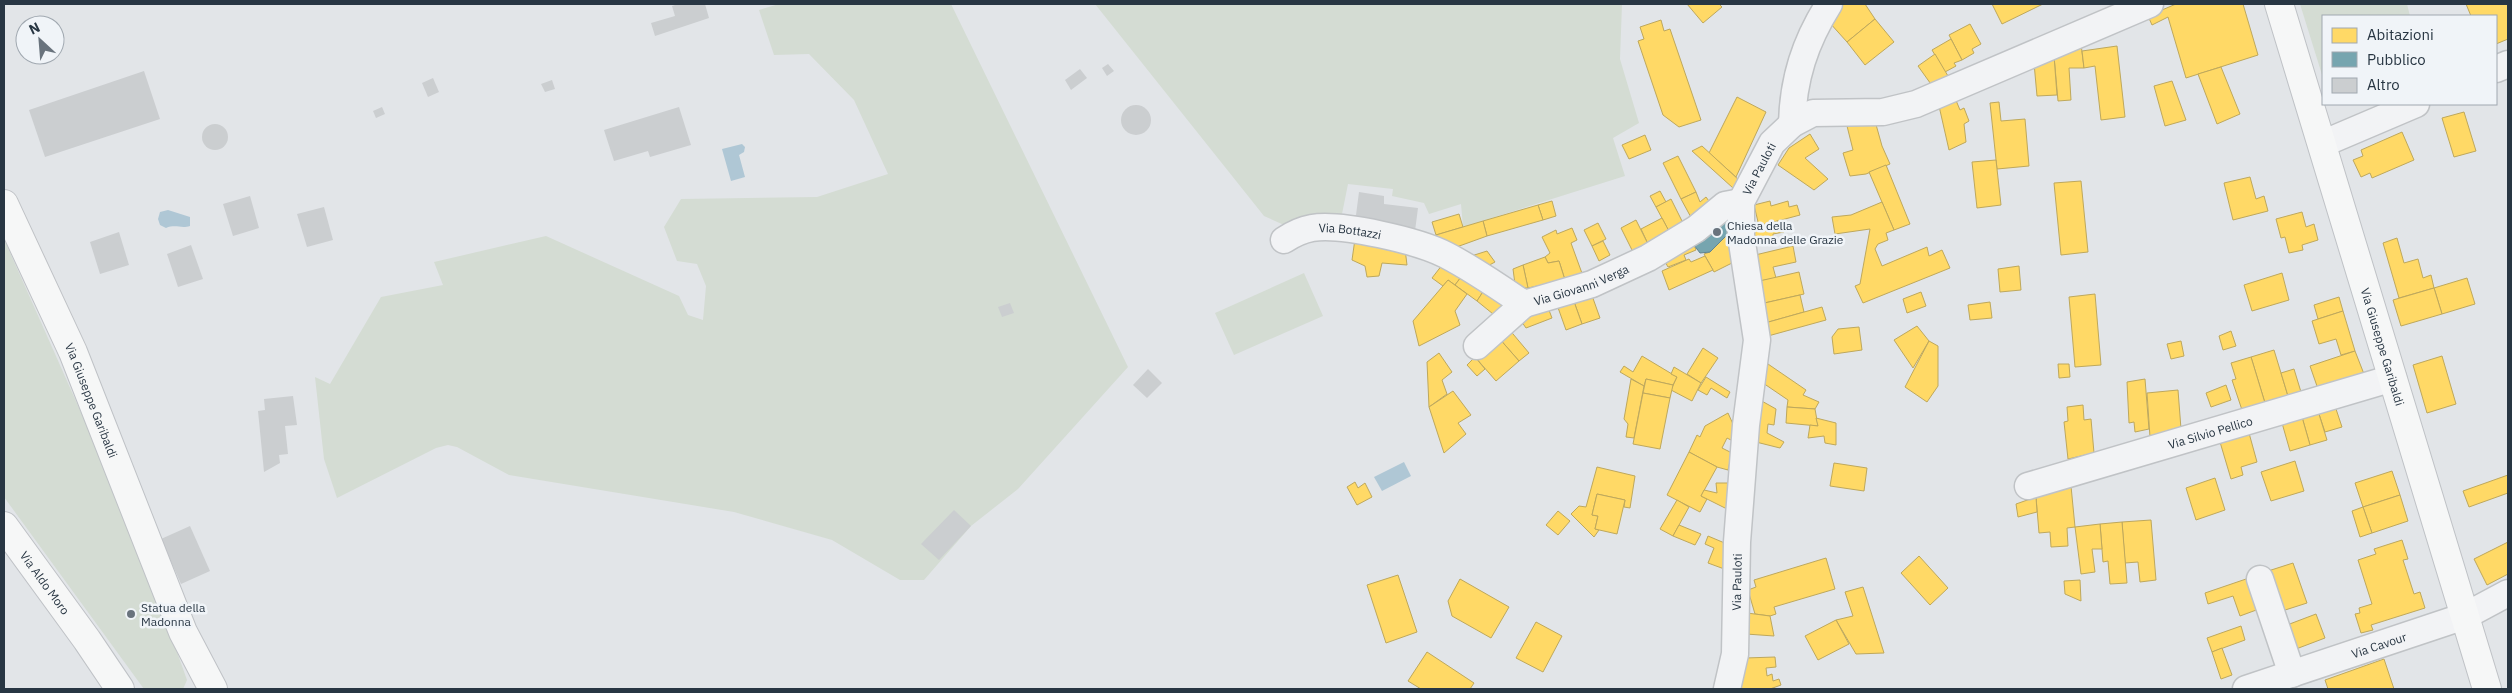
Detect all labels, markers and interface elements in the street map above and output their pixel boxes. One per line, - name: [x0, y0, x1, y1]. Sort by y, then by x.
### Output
- north arrow: [15, 15, 65, 65]
- legend: [2322, 15, 2497, 105]
- text: N: [26, 18, 43, 39]
- text: Abitazioni: [2367, 25, 2434, 44]
- text: Pubblico: [2367, 50, 2426, 69]
- text: Altro: [2367, 75, 2400, 94]
- street label: Via Pauloti: [1739, 140, 1779, 197]
- place label: Chiesa della Madonna delle Grazie: [1727, 218, 1844, 247]
- street label: Via Bottazzi: [1319, 220, 1383, 242]
- marker: Chiesa della Madonna delle Grazie: [1711, 226, 1723, 238]
- street label: Via Giovanni Verga: [1532, 260, 1631, 308]
- street label: Via Giuseppe Garibaldi: [2358, 286, 2408, 407]
- street label: Via Giuseppe Garibaldi: [62, 340, 121, 460]
- street label: Via Silvio Pellico: [2166, 412, 2254, 452]
- street label: Via Aldo Moro: [17, 548, 73, 617]
- street label: Via Pauloti: [1728, 553, 1744, 611]
- place label: Statua della Madonna: [141, 600, 206, 629]
- marker: Statua della Madonna: [125, 608, 137, 620]
- street label: Via Cavour: [2349, 628, 2409, 661]

